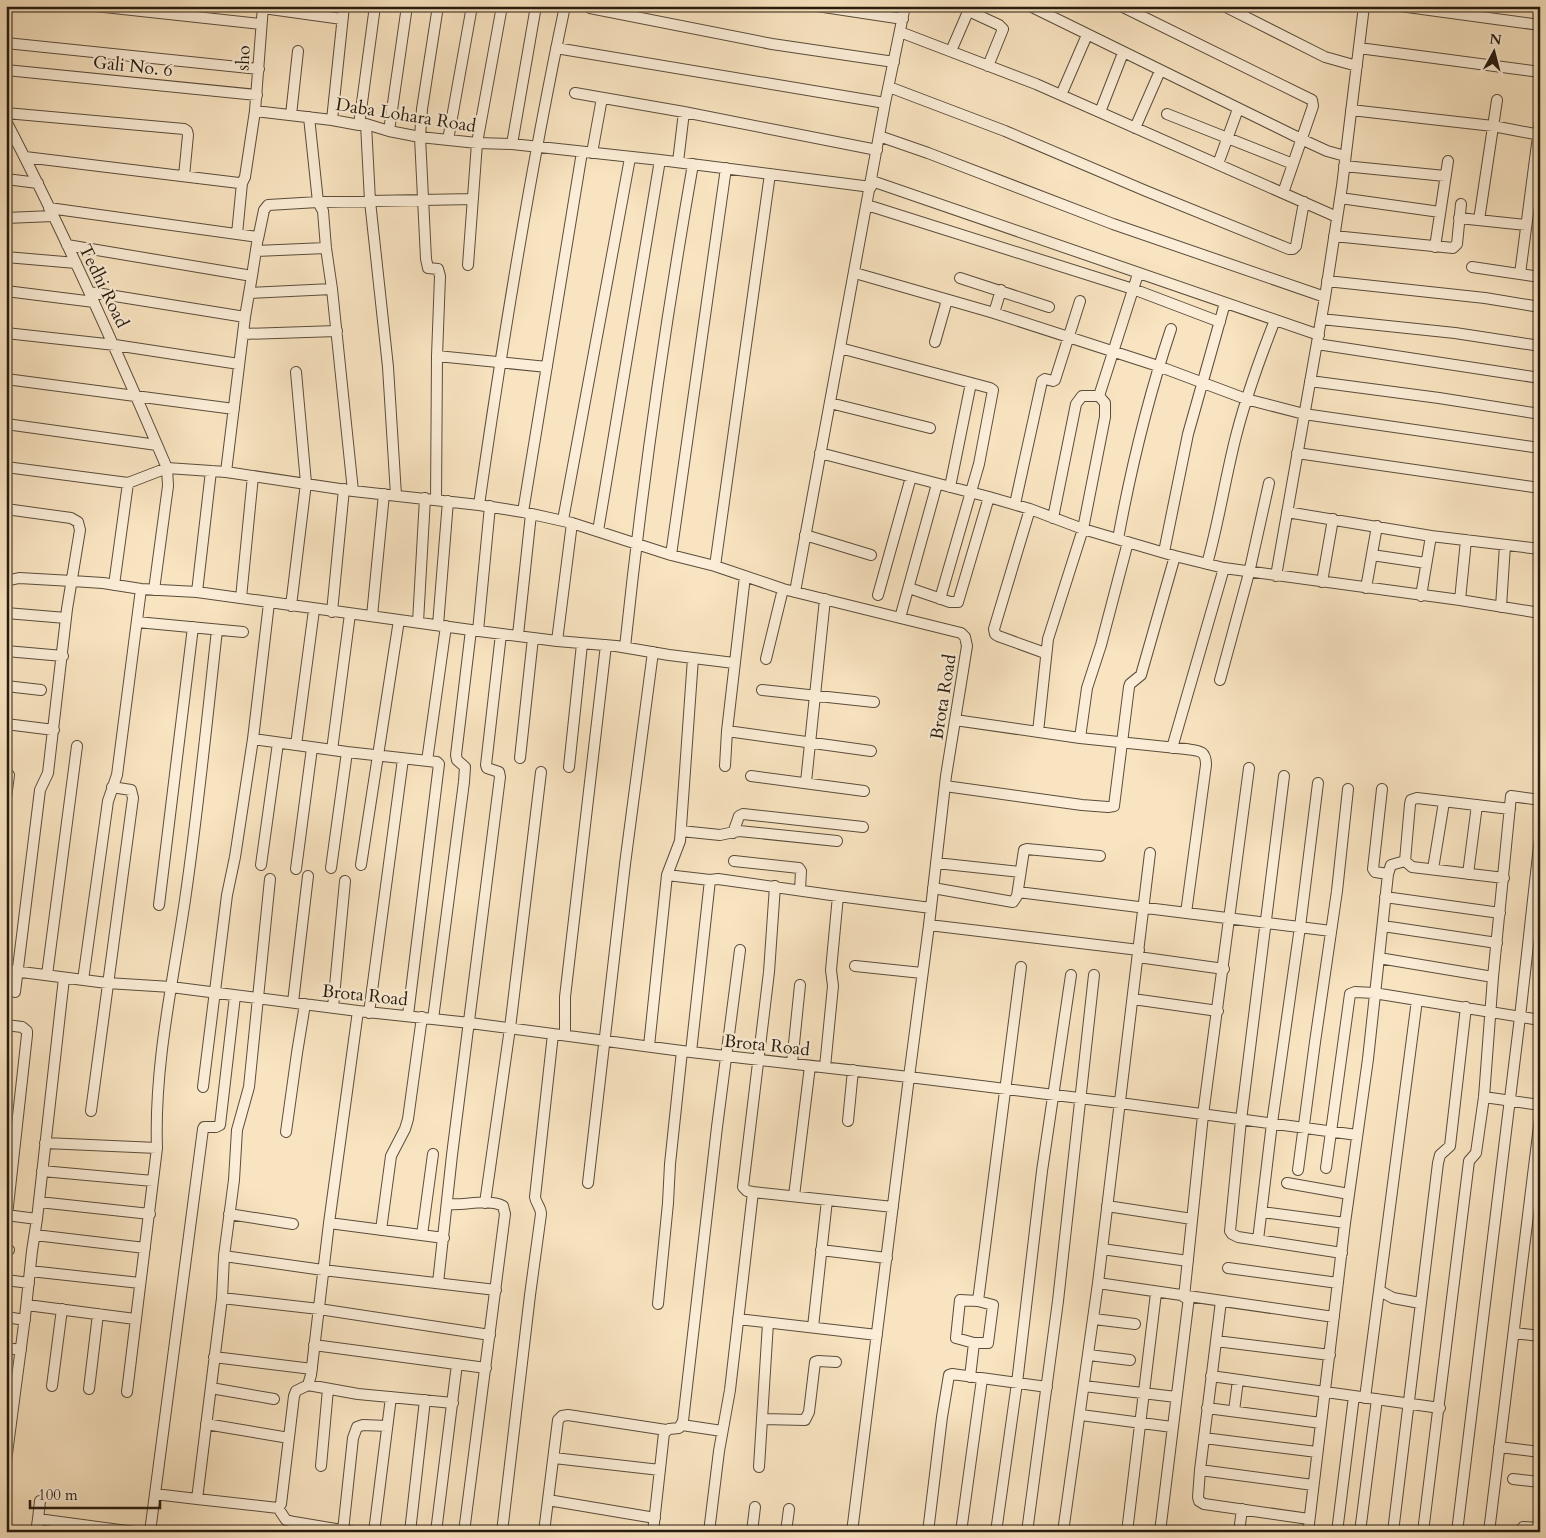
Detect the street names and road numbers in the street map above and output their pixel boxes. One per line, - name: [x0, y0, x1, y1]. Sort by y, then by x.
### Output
- street label: sho: [230, 44, 257, 71]
- street label: Gali No. 6: [92, 50, 174, 83]
- street label: Daba Lohara Road: [334, 92, 478, 139]
- street label: Tedhi Road: [73, 240, 135, 333]
- street label: Brota Road: [924, 652, 963, 742]
- street label: Brota Road: [321, 979, 410, 1012]
- street label: Brota Road: [723, 1029, 812, 1062]

